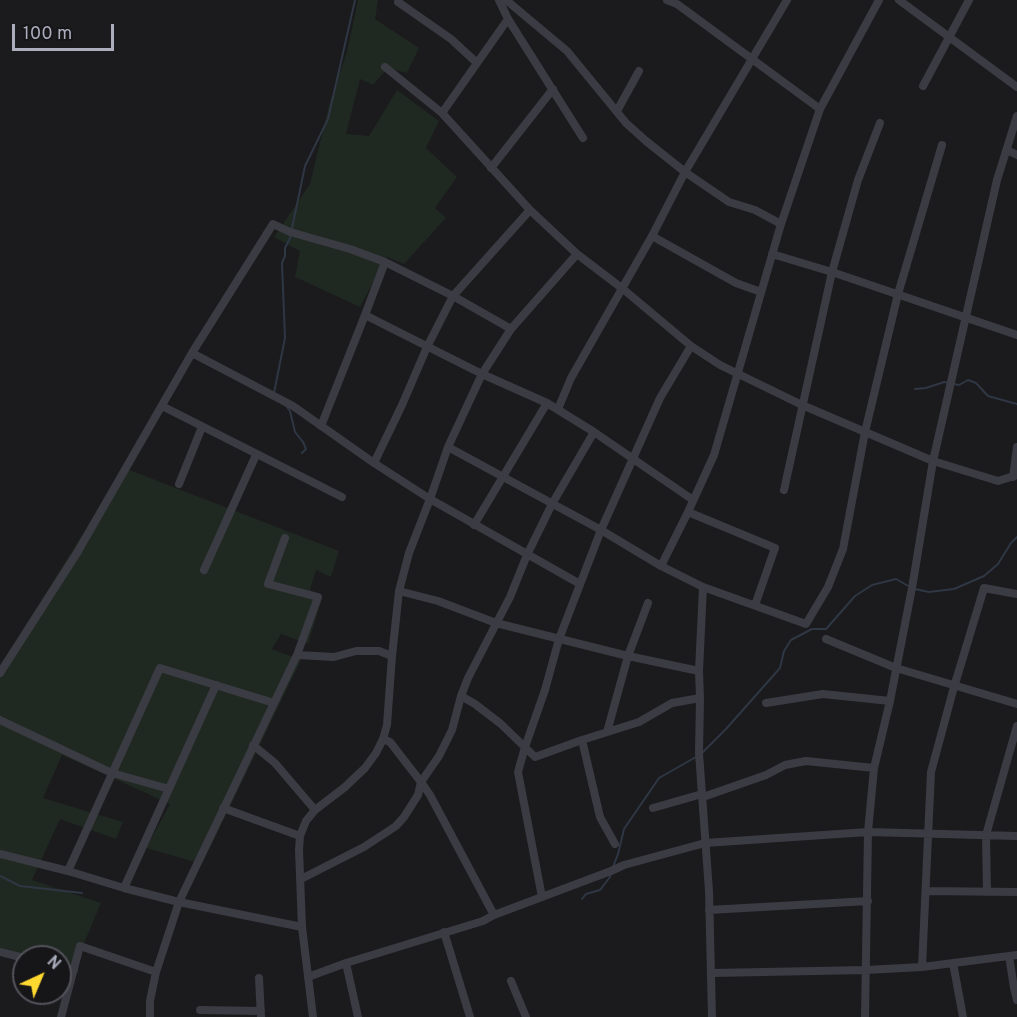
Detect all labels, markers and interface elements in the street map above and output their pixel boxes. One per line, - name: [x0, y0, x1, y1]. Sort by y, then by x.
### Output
- scale bar: [15, 12, 117, 50]
- text: 100 m: [23, 23, 72, 46]
- north arrow: [12, 945, 72, 1005]
- text: N: [42, 952, 64, 975]

